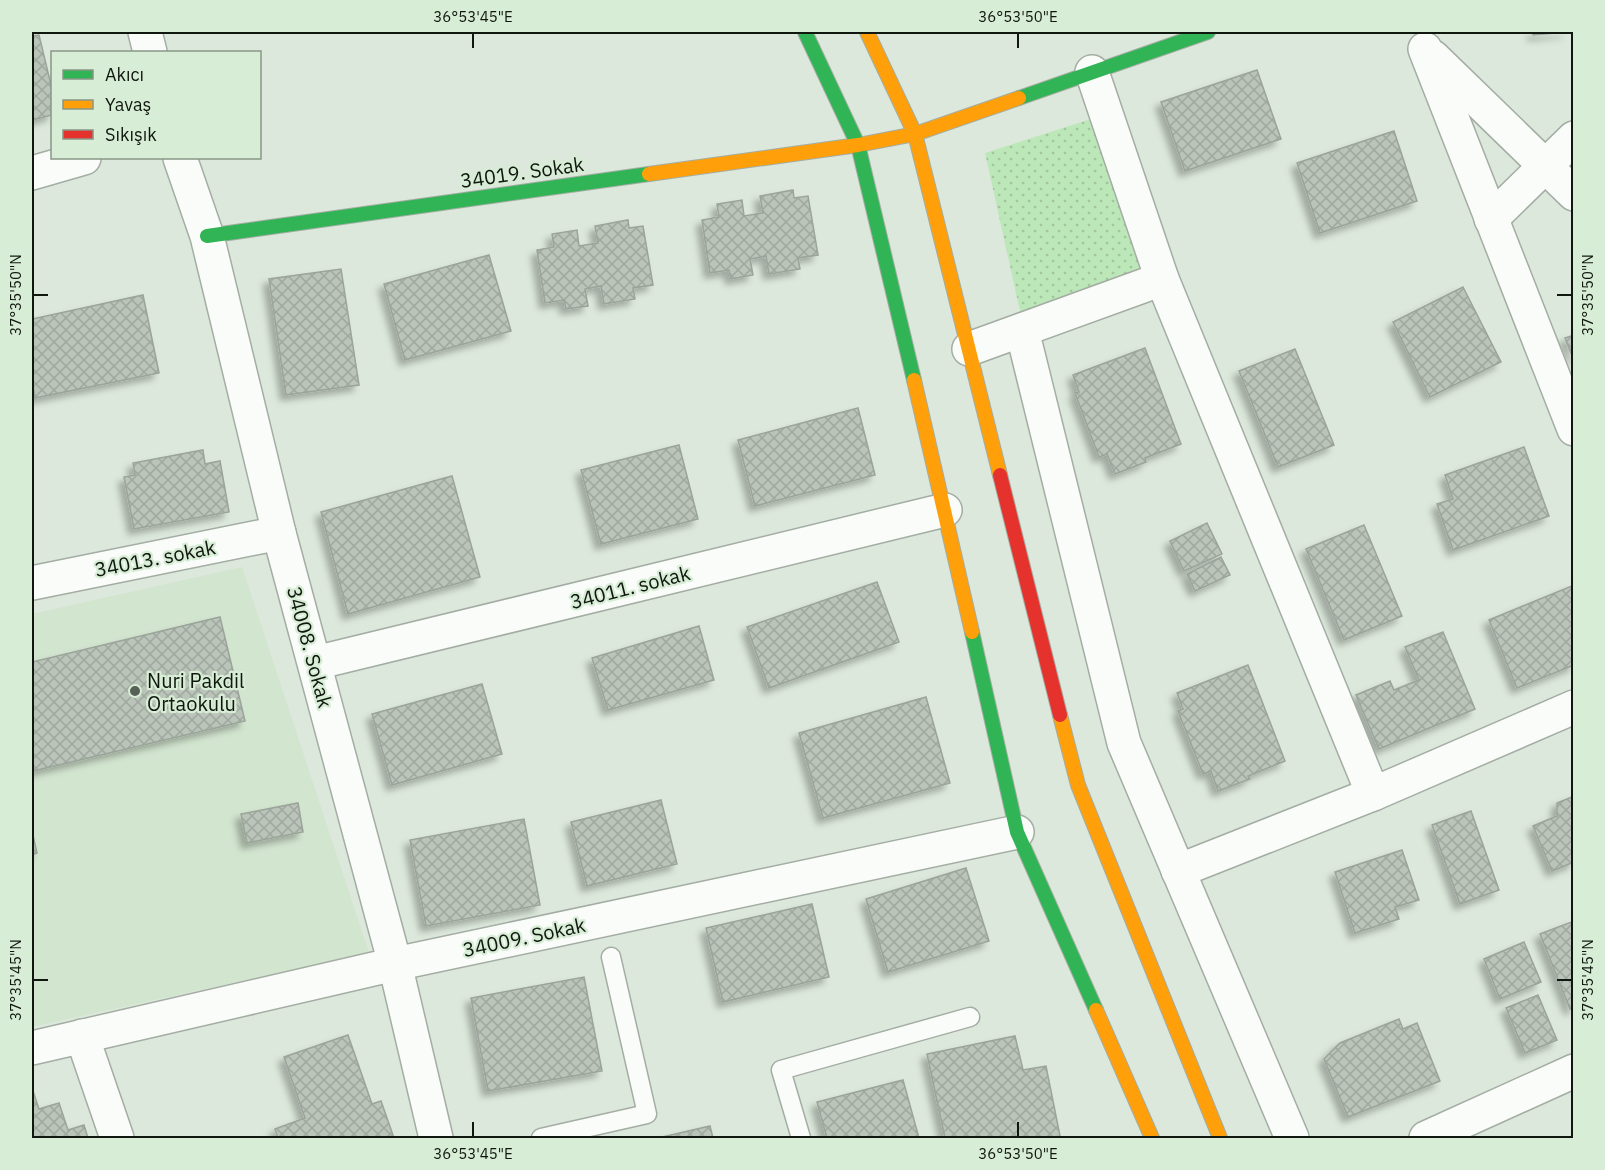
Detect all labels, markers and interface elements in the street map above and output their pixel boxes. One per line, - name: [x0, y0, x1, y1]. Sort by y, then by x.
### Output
- text: 36°53'45"E: [433, 7, 513, 26]
- text: 36°53'50"E: [978, 7, 1058, 26]
- legend: [51, 51, 261, 159]
- text: Akıcı: [105, 63, 144, 86]
- text: Yavaş: [105, 93, 151, 116]
- text: Sıkışık: [105, 123, 157, 146]
- street label: 34019. Sokak: [458, 150, 586, 194]
- text: 37°35'50"N: [6, 254, 25, 336]
- text: 37°35'50"N: [1578, 254, 1597, 336]
- street label: 34013. sokak: [92, 533, 218, 583]
- street label: 34011. sokak: [567, 559, 693, 615]
- street label: 34008. Sokak: [281, 583, 339, 711]
- place label: Nuri Pakdil Ortaokulu: [147, 667, 244, 717]
- marker: Nuri Pakdil Ortaokulu: [128, 684, 142, 698]
- street label: 34009. Sokak: [460, 911, 588, 963]
- text: 37°35'45"N: [6, 939, 25, 1021]
- text: 37°35'45"N: [1578, 939, 1597, 1021]
- text: 36°53'45"E: [433, 1144, 513, 1163]
- text: 36°53'50"E: [978, 1144, 1058, 1163]

